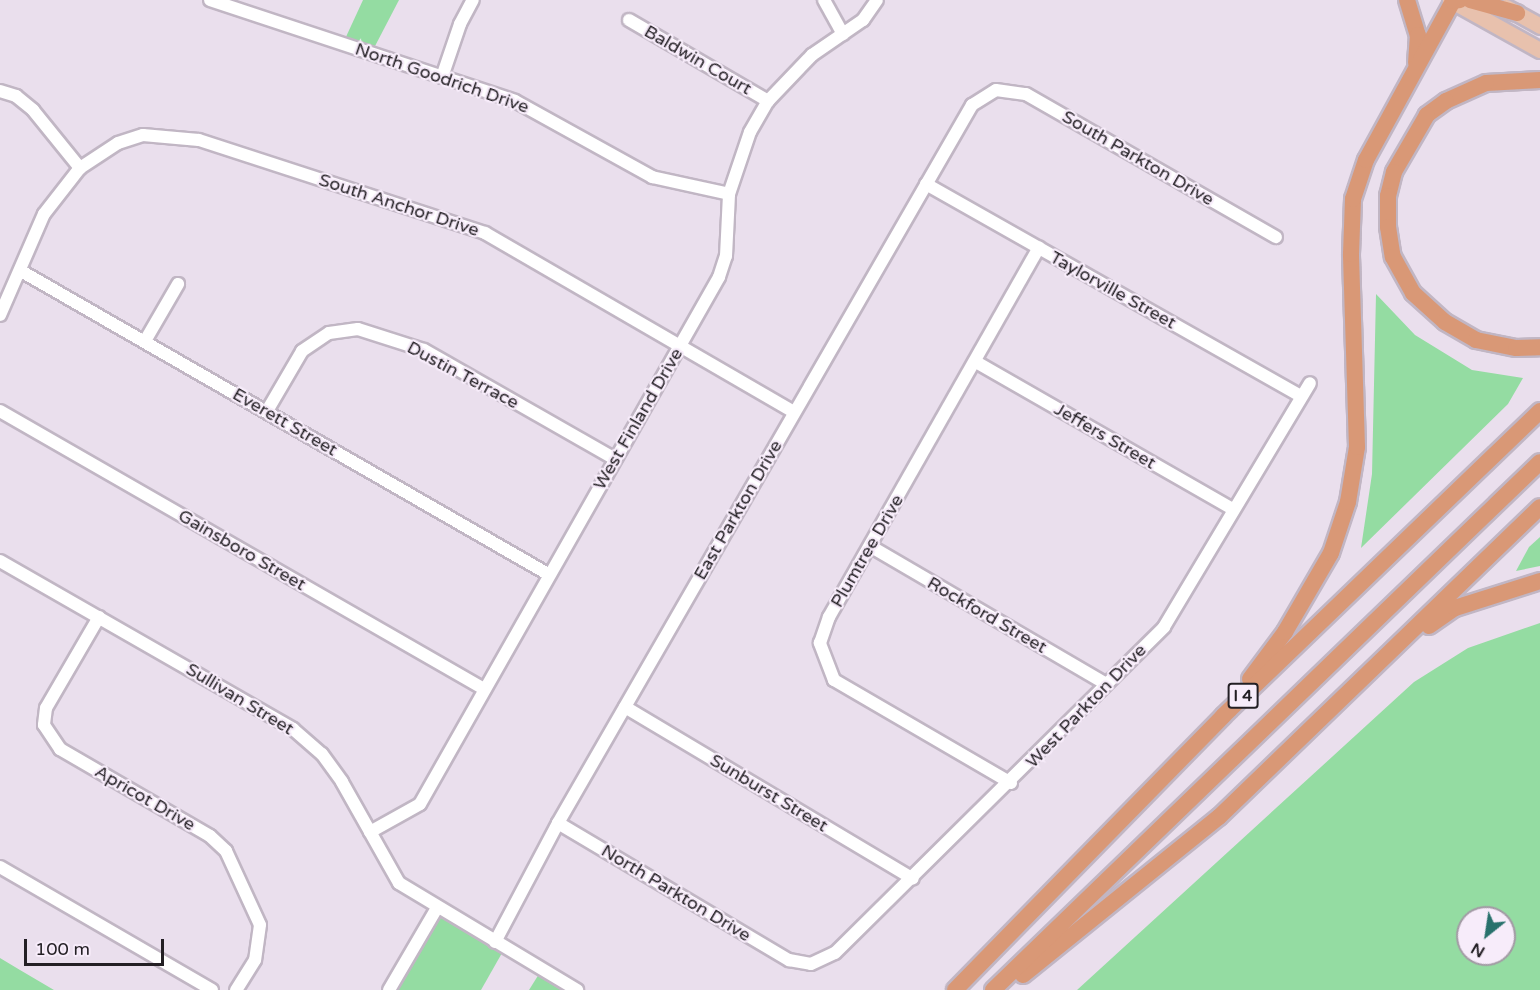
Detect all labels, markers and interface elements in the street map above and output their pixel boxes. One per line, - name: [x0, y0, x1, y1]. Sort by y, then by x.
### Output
- street label: Baldwin Court: [640, 20, 756, 100]
- street label: North Goodrich Drive: [352, 38, 532, 118]
- street label: South Parkton Drive: [1058, 106, 1218, 210]
- street label: South Anchor Drive: [316, 169, 482, 241]
- street label: Taylorville Street: [1046, 246, 1180, 334]
- street label: Dustin Terrace: [403, 336, 523, 414]
- street label: West Finland Drive: [589, 344, 687, 494]
- street label: Everett Street: [229, 383, 341, 461]
- street label: Jeffers Street: [1050, 398, 1160, 474]
- street label: East Parkton Drive: [689, 436, 787, 584]
- street label: Plumtree Drive: [826, 491, 908, 611]
- street label: Gainsboro Street: [174, 505, 310, 595]
- street label: Rockford Street: [923, 572, 1051, 658]
- street label: West Parkton Drive: [1021, 640, 1151, 772]
- street label: Sullivan Street: [182, 658, 298, 740]
- road number: I 4: [1226, 683, 1260, 709]
- street label: Sunburst Street: [706, 749, 832, 837]
- street label: Apricot Drive: [91, 761, 199, 835]
- street label: North Parkton Drive: [597, 840, 755, 946]
- north arrow: [1456, 906, 1516, 966]
- scale bar: [27, 927, 166, 965]
- text: 100 m: [35, 938, 90, 960]
- text: N: [1467, 938, 1489, 962]

